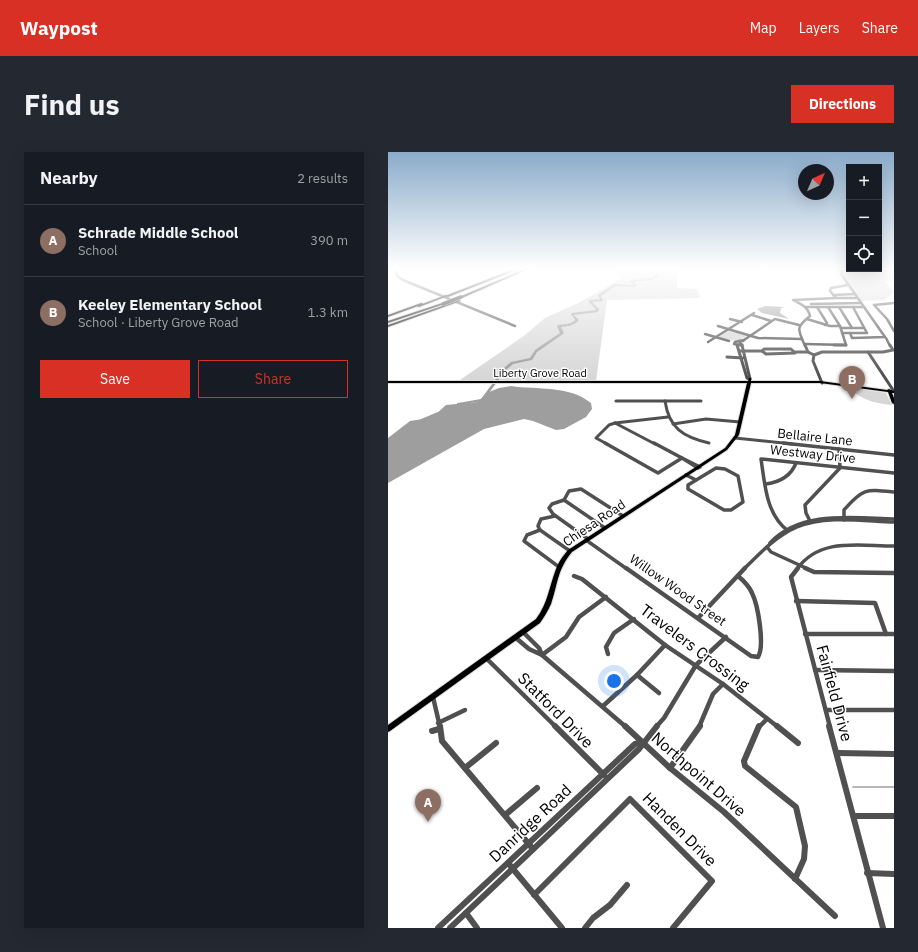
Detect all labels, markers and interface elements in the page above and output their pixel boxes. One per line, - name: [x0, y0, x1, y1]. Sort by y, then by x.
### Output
- text: Waypost: [20, 16, 98, 40]
- text: Map: [750, 19, 777, 37]
- text: Layers: [799, 19, 840, 37]
- text: Share: [862, 19, 898, 37]
- button: Directions: [791, 85, 894, 123]
- text: Find us: [24, 86, 120, 123]
- north arrow: [798, 164, 834, 200]
- map controls: [846, 164, 882, 272]
- button: +: [846, 164, 882, 200]
- text: Nearby: [40, 167, 98, 189]
- text: 2 results: [297, 170, 348, 187]
- button: −: [846, 200, 882, 236]
- text: Schrade Middle School: [78, 223, 238, 242]
- text: A: [49, 232, 57, 249]
- text: 390 m: [310, 232, 348, 249]
- button: locate: [846, 236, 882, 272]
- text: School: [78, 242, 118, 259]
- text: Keeley Elementary School: [78, 295, 262, 314]
- text: B: [49, 304, 57, 321]
- text: 1.3 km: [308, 304, 348, 321]
- text: School · Liberty Grove Road: [78, 314, 239, 331]
- button: Save: [40, 360, 190, 398]
- button: Share: [198, 360, 348, 398]
- street label: Liberty Grove Road: [493, 366, 587, 380]
- pin: B: [839, 366, 865, 399]
- street label: Bellaire Lane: [776, 425, 854, 449]
- street label: Westway Drive: [769, 441, 857, 467]
- street label: Chiesa Road: [559, 496, 629, 550]
- street label: Willow Wood Street: [626, 550, 730, 630]
- street label: Travelers Crossing: [636, 599, 754, 695]
- street label: Fairfield Drive: [813, 643, 858, 744]
- street label: Statford Drive: [514, 668, 598, 752]
- your location: [604, 671, 624, 691]
- street label: Northpoint Drive: [648, 727, 751, 821]
- street label: Danridge Road: [485, 780, 575, 866]
- street label: Handen Drive: [639, 788, 722, 871]
- pin: A: [415, 789, 441, 822]

